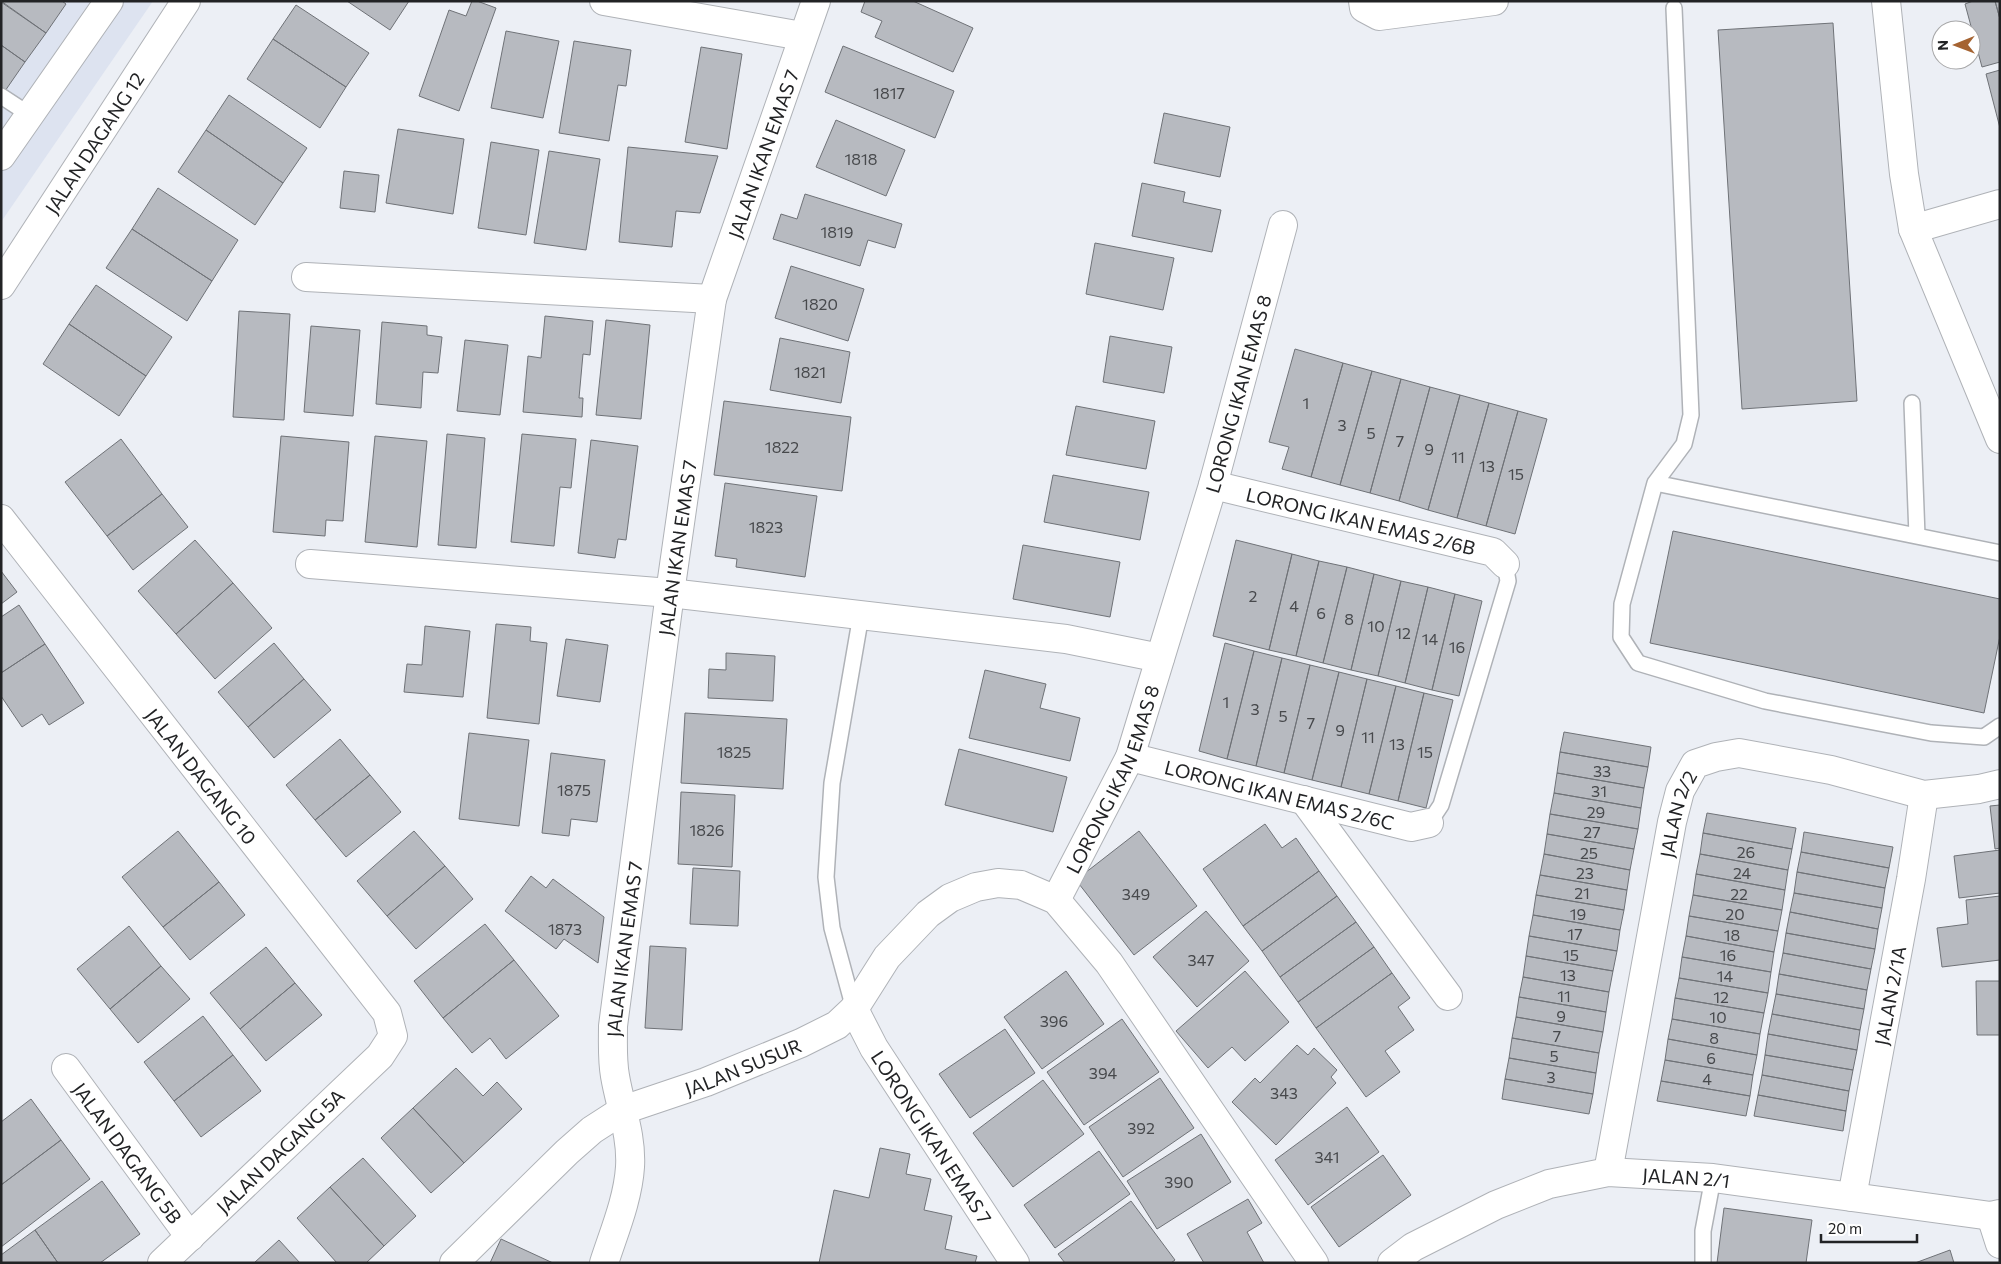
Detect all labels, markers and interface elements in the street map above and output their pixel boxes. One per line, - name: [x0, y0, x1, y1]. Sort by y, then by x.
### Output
- north arrow: [1931, 20, 1981, 70]
- text: N: [1934, 40, 1951, 51]
- street label: JALAN IKAN EMAS 7: [723, 66, 803, 241]
- street label: JALAN DAGANG 12: [39, 67, 148, 218]
- house number: 1817: [873, 83, 905, 102]
- house number: 1818: [844, 149, 878, 168]
- house number: 1819: [820, 222, 854, 241]
- street label: LORONG IKAN EMAS 8: [1200, 292, 1275, 495]
- house number: 1820: [802, 294, 838, 313]
- house number: 1821: [794, 362, 826, 381]
- house number: 1: [1303, 393, 1309, 412]
- house number: 3: [1337, 415, 1347, 434]
- house number: 5: [1366, 423, 1376, 442]
- house number: 7: [1396, 431, 1404, 450]
- house number: 1822: [765, 437, 799, 456]
- house number: 9: [1424, 439, 1434, 458]
- house number: 11: [1451, 447, 1465, 466]
- house number: 13: [1479, 456, 1495, 475]
- street label: JALAN IKAN EMAS 7: [653, 458, 700, 637]
- house number: 15: [1508, 464, 1524, 483]
- street label: LORONG IKAN EMAS 2/6B: [1244, 482, 1478, 559]
- house number: 1823: [749, 517, 783, 536]
- house number: 2: [1249, 586, 1258, 605]
- house number: 4: [1289, 596, 1299, 615]
- house number: 6: [1316, 603, 1326, 622]
- house number: 8: [1344, 609, 1354, 628]
- house number: 10: [1367, 616, 1385, 635]
- house number: 12: [1395, 623, 1411, 642]
- house number: 14: [1422, 629, 1439, 648]
- house number: 16: [1449, 637, 1465, 656]
- street label: LORONG IKAN EMAS 8: [1060, 682, 1163, 877]
- house number: 1: [1223, 692, 1229, 711]
- house number: 3: [1250, 699, 1260, 718]
- street label: JALAN DAGANG 10: [142, 703, 262, 848]
- house number: 5: [1278, 706, 1288, 725]
- house number: 7: [1307, 713, 1315, 732]
- house number: 9: [1335, 720, 1345, 739]
- house number: 11: [1361, 727, 1375, 746]
- house number: 13: [1389, 734, 1405, 753]
- house number: 1825: [717, 742, 751, 761]
- house number: 15: [1417, 742, 1433, 761]
- street label: LORONG IKAN EMAS 2/6C: [1162, 755, 1396, 834]
- house number: 33: [1593, 761, 1611, 780]
- street label: JALAN 2/2: [1654, 766, 1701, 859]
- house number: 1875: [557, 780, 591, 799]
- house number: 31: [1591, 781, 1607, 800]
- house number: 29: [1587, 802, 1605, 821]
- house number: 1826: [689, 820, 725, 839]
- house number: 27: [1583, 822, 1601, 841]
- house number: 26: [1737, 842, 1755, 861]
- house number: 25: [1580, 843, 1598, 862]
- street label: JALAN IKAN EMAS 7: [601, 860, 646, 1037]
- house number: 23: [1576, 863, 1594, 882]
- house number: 24: [1733, 863, 1751, 882]
- house number: 21: [1574, 883, 1590, 902]
- house number: 349: [1122, 884, 1150, 903]
- house number: 22: [1730, 884, 1748, 903]
- house number: 19: [1570, 904, 1586, 923]
- house number: 20: [1725, 904, 1745, 923]
- house number: 1873: [548, 919, 582, 938]
- house number: 17: [1567, 924, 1583, 943]
- house number: 18: [1724, 925, 1740, 944]
- street label: JALAN 2/1A: [1869, 944, 1910, 1047]
- house number: 15: [1563, 945, 1579, 964]
- house number: 16: [1720, 945, 1736, 964]
- house number: 347: [1188, 950, 1214, 969]
- house number: 13: [1560, 965, 1576, 984]
- house number: 14: [1717, 966, 1734, 985]
- house number: 11: [1557, 986, 1571, 1005]
- house number: 12: [1713, 987, 1729, 1006]
- house number: 9: [1556, 1006, 1566, 1025]
- house number: 10: [1709, 1007, 1727, 1026]
- house number: 396: [1040, 1011, 1068, 1030]
- house number: 7: [1553, 1026, 1561, 1045]
- house number: 8: [1709, 1028, 1719, 1047]
- street label: JALAN SUSUR: [682, 1033, 805, 1100]
- street label: LORONG IKAN EMAS 7: [867, 1046, 997, 1228]
- house number: 5: [1549, 1046, 1559, 1065]
- house number: 6: [1706, 1048, 1716, 1067]
- house number: 394: [1089, 1063, 1118, 1082]
- house number: 3: [1546, 1067, 1556, 1086]
- house number: 4: [1702, 1069, 1712, 1088]
- street label: JALAN DAGANG 5B: [69, 1078, 187, 1227]
- house number: 343: [1270, 1083, 1298, 1102]
- street label: JALAN DAGANG 5A: [211, 1084, 349, 1218]
- house number: 392: [1127, 1118, 1155, 1137]
- house number: 341: [1314, 1147, 1340, 1166]
- street label: JALAN 2/1: [1642, 1162, 1731, 1192]
- house number: 390: [1164, 1172, 1194, 1191]
- scale bar: [1821, 1212, 1917, 1244]
- text: 20 m: [1828, 1219, 1862, 1237]

